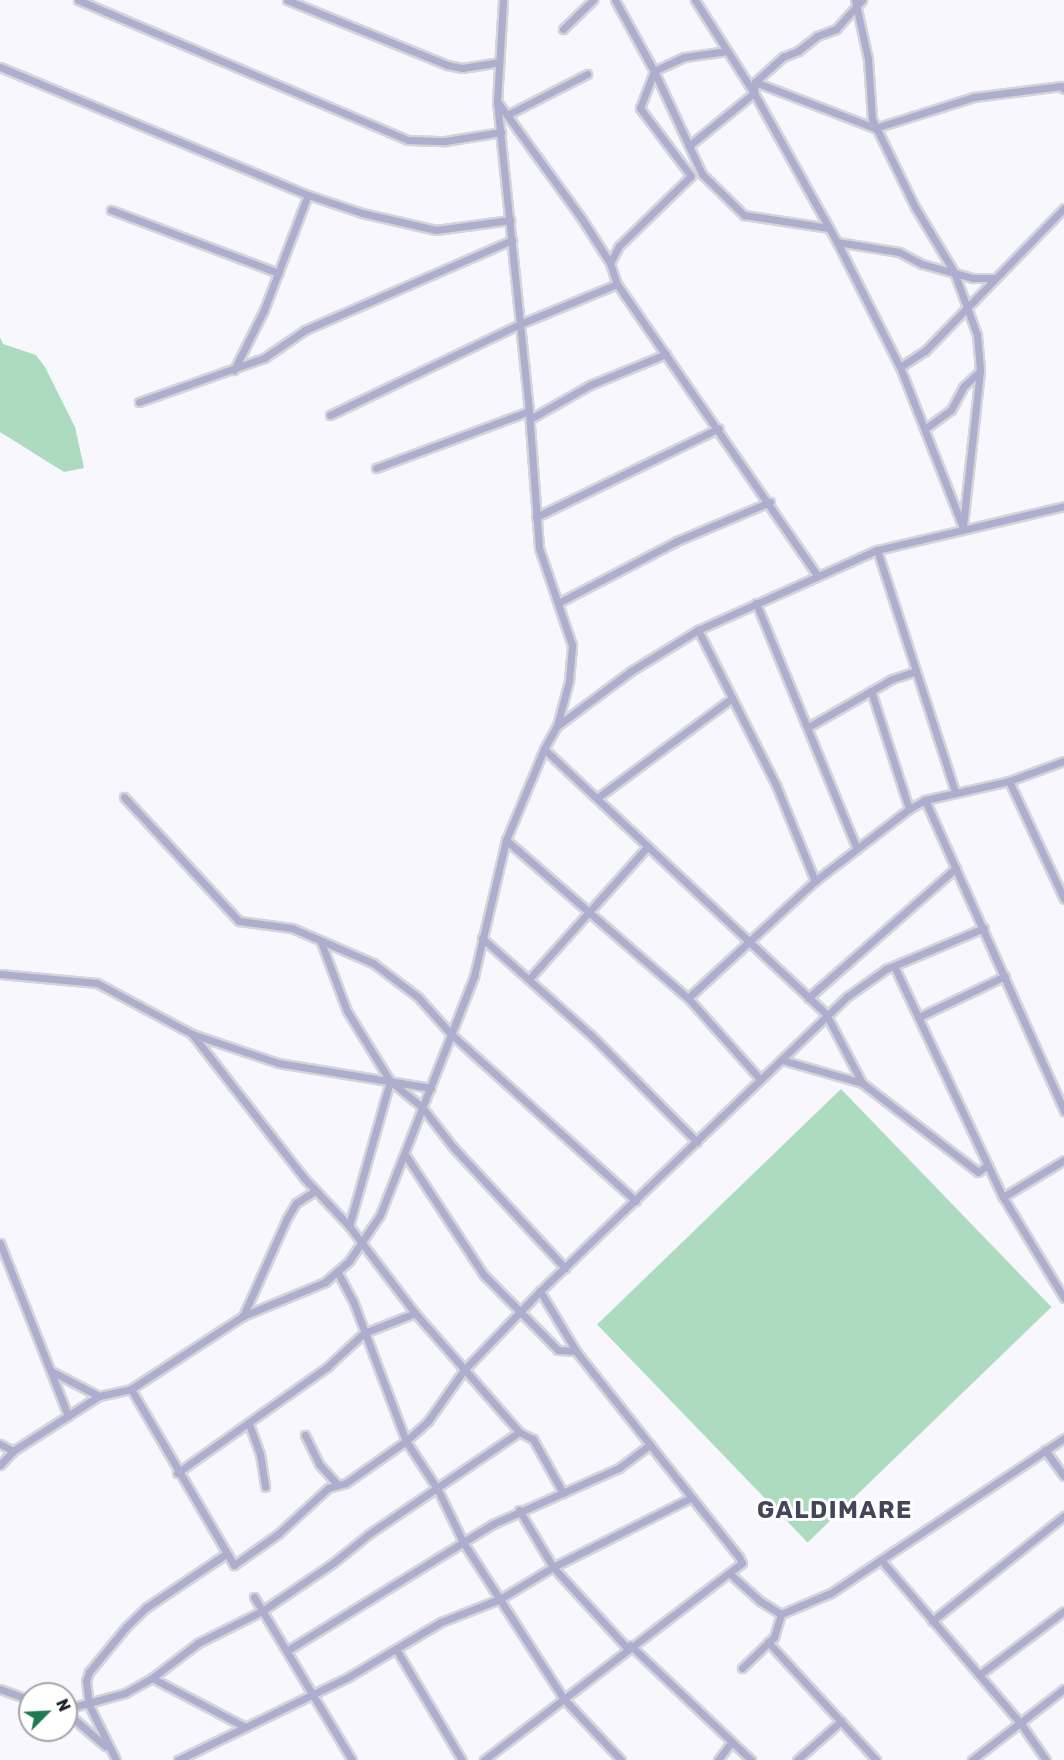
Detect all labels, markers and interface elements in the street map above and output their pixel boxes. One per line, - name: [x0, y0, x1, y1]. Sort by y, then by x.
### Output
- district label: GALDIMARE: [757, 1497, 913, 1525]
- north arrow: [18, 1682, 78, 1742]
- text: N: [52, 1696, 74, 1714]

